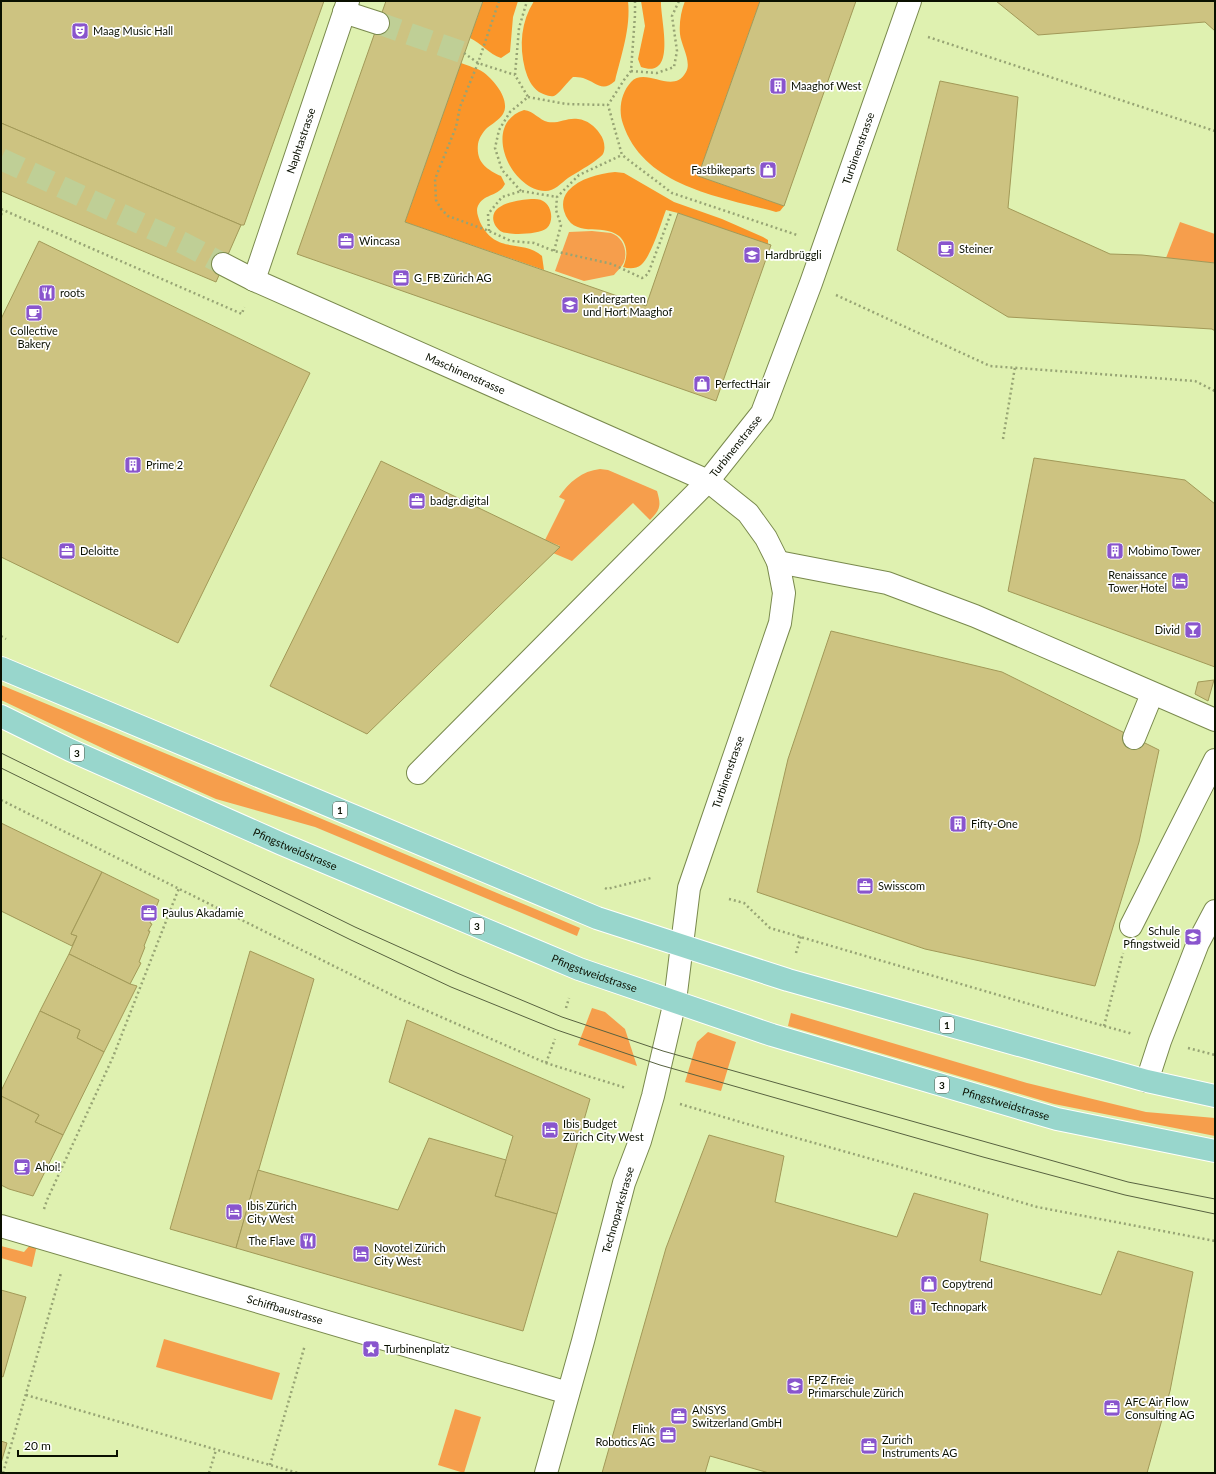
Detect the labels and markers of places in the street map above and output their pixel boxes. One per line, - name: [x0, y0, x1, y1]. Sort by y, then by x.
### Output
- theatre icon: Maag Music Hall: [70, 21, 90, 41]
- place label: Maag Music Hall: [93, 24, 173, 37]
- building icon: Maaghof West: [768, 76, 788, 96]
- place label: Maaghof West: [791, 79, 862, 92]
- shop icon: Fastbikeparts: [758, 160, 778, 180]
- place label: Fastbikeparts: [691, 163, 755, 176]
- office icon: Wincasa: [336, 231, 356, 251]
- place label: Wincasa: [359, 234, 400, 247]
- cafe icon: Steiner: [936, 239, 956, 259]
- place label: Steiner: [959, 242, 993, 255]
- school or university icon: Hardbrüggli: [742, 245, 762, 265]
- place label: Hardbrüggli: [765, 248, 822, 261]
- office icon: G_FB Zürich AG: [391, 268, 411, 288]
- place label: G_FB Zürich AG: [414, 271, 492, 284]
- restaurant icon: roots: [37, 283, 57, 303]
- place label: roots: [60, 286, 85, 299]
- place label: Kindergarten und Hort Maaghof: [583, 292, 672, 318]
- school or university icon: Kindergarten und Hort Maaghof: [560, 295, 580, 315]
- cafe icon: Collective Bakery: [24, 303, 44, 323]
- place label: Collective Bakery: [10, 324, 58, 350]
- shop icon: PerfectHair: [692, 374, 712, 394]
- place label: PerfectHair: [715, 377, 770, 390]
- building icon: Prime 2: [123, 455, 143, 475]
- place label: Prime 2: [146, 458, 183, 471]
- office icon: badgr.digital: [407, 491, 427, 511]
- place label: badgr.digital: [430, 494, 489, 507]
- office icon: Deloitte: [57, 541, 77, 561]
- building icon: Mobimo Tower: [1105, 541, 1125, 561]
- place label: Deloitte: [80, 544, 119, 557]
- place label: Mobimo Tower: [1128, 544, 1201, 557]
- place label: Renaissance Tower Hotel: [1108, 568, 1167, 594]
- hotel icon: Renaissance Tower Hotel: [1170, 571, 1190, 591]
- bar icon: Divid: [1183, 620, 1203, 640]
- place label: Divid: [1155, 623, 1180, 636]
- building icon: Fifty-One: [948, 814, 968, 834]
- place label: Fifty-One: [971, 817, 1018, 830]
- office icon: Swisscom: [855, 876, 875, 896]
- place label: Swisscom: [878, 879, 925, 892]
- office icon: Paulus Akadamie: [139, 903, 159, 923]
- place label: Paulus Akadamie: [162, 906, 244, 919]
- place label: Schule Pfingstweid: [1123, 924, 1180, 950]
- school or university icon: Schule Pfingstweid: [1183, 927, 1203, 947]
- place label: Ibis Budget Zürich City West: [563, 1117, 644, 1143]
- hotel icon: Ibis Budget Zürich City West: [540, 1120, 560, 1140]
- cafe icon: Ahoi!: [12, 1157, 32, 1177]
- place label: Ahoi!: [35, 1160, 60, 1173]
- place label: Ibis Zürich City West: [247, 1199, 297, 1225]
- hotel icon: Ibis Zürich City West: [224, 1202, 244, 1222]
- restaurant icon: The Flave: [298, 1231, 318, 1251]
- place label: The Flave: [248, 1234, 295, 1247]
- place label: Novotel Zürich City West: [374, 1241, 446, 1267]
- hotel icon: Novotel Zürich City West: [351, 1244, 371, 1264]
- shop icon: Copytrend: [919, 1274, 939, 1294]
- place label: Copytrend: [942, 1277, 993, 1290]
- building icon: Technopark: [908, 1297, 928, 1317]
- place label: Technopark: [931, 1300, 987, 1313]
- place icon: Turbinenplatz: [361, 1339, 381, 1359]
- place label: Turbinenplatz: [384, 1342, 449, 1355]
- place label: FPZ Freie Primarschule Zürich: [808, 1373, 904, 1399]
- school or university icon: FPZ Freie Primarschule Zürich: [785, 1376, 805, 1396]
- place label: AFC Air Flow Consulting AG: [1125, 1395, 1194, 1421]
- office icon: AFC Air Flow Consulting AG: [1102, 1398, 1122, 1418]
- place label: ANSYS Switzerland GmbH: [692, 1403, 782, 1429]
- office icon: ANSYS Switzerland GmbH: [669, 1406, 689, 1426]
- place label: Flink Robotics AG: [595, 1422, 655, 1448]
- office icon: Flink Robotics AG: [658, 1425, 678, 1445]
- place label: Zurich Instruments AG: [882, 1433, 957, 1459]
- office icon: Zurich Instruments AG: [859, 1436, 879, 1456]

